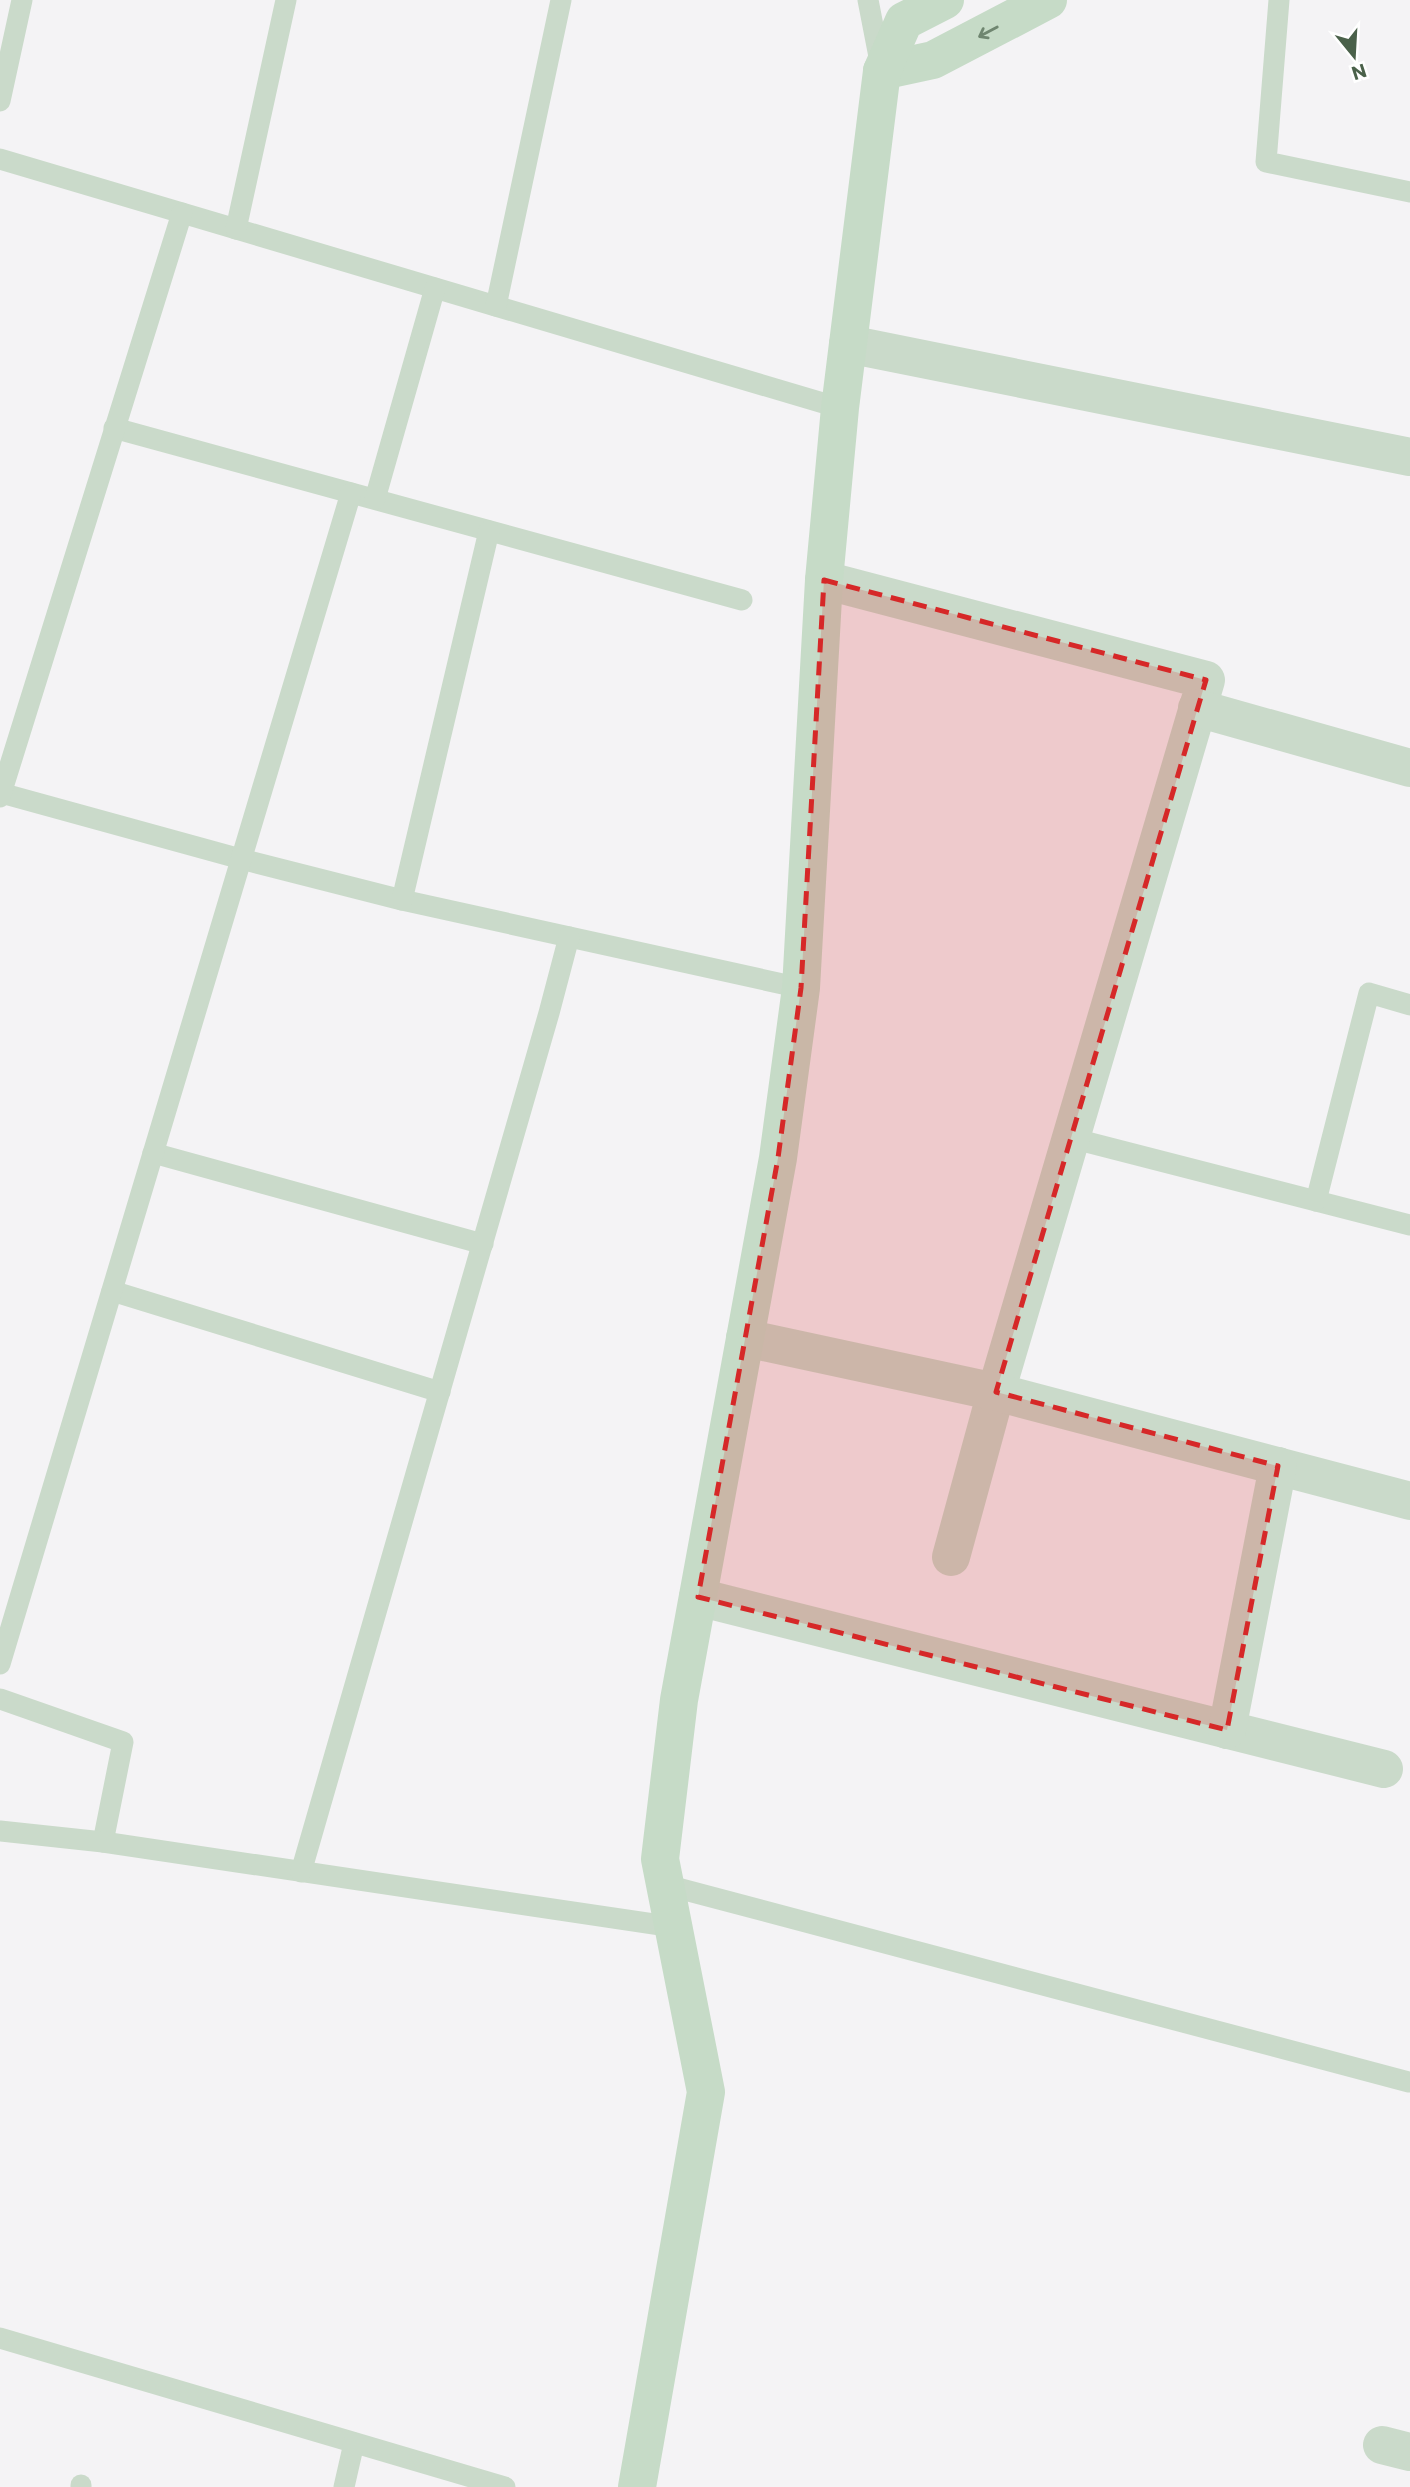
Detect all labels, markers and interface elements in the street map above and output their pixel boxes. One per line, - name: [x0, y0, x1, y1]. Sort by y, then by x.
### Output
- north arrow: [1319, 21, 1389, 91]
- one-way arrow: [978, 25, 998, 39]
- text: N: [1349, 60, 1370, 86]

